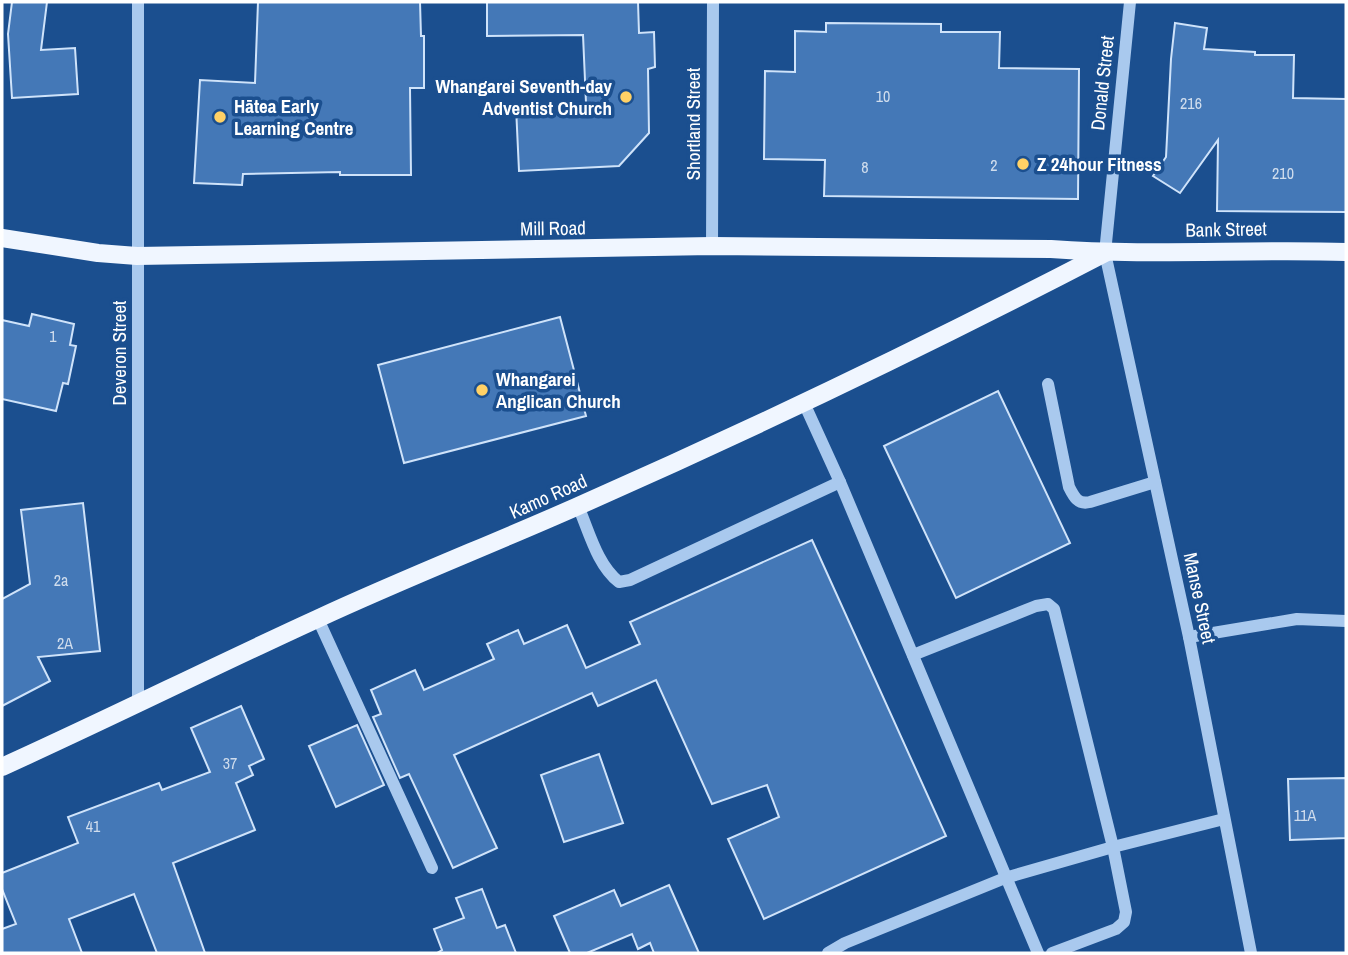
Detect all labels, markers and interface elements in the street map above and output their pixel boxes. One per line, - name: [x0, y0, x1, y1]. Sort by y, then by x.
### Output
- street label: Donald Street: [1084, 34, 1120, 132]
- street label: Shortland Street: [680, 67, 706, 180]
- place label: Whangarei Seventh-day Adventist Church: [435, 73, 612, 121]
- house number: 10: [876, 85, 890, 107]
- marker: Whangarei Seventh-day Adventist Church: [618, 89, 634, 105]
- house number: 216: [1180, 92, 1202, 114]
- place label: Hātea Early Learning Centre: [234, 93, 354, 141]
- marker: Hātea Early Learning Centre: [212, 109, 228, 125]
- place label: Z 24hour Fitness: [1037, 151, 1162, 177]
- house number: 2: [990, 154, 998, 176]
- house number: 8: [861, 156, 869, 178]
- marker: Z 24hour Fitness: [1015, 156, 1031, 172]
- house number: 210: [1272, 162, 1294, 184]
- street label: Mill Road: [520, 214, 586, 242]
- street label: Bank Street: [1185, 215, 1268, 243]
- street label: Deveron Street: [106, 300, 132, 405]
- house number: 1: [49, 325, 57, 347]
- place label: Whangarei Anglican Church: [496, 366, 621, 414]
- marker: Whangarei Anglican Church: [474, 382, 490, 398]
- street label: Kamo Road: [505, 467, 591, 525]
- street label: Manse Street: [1178, 550, 1222, 647]
- house number: 2a: [54, 569, 69, 591]
- house number: 2A: [57, 632, 73, 654]
- house number: 37: [223, 752, 237, 774]
- house number: 11A: [1294, 804, 1316, 826]
- house number: 41: [86, 815, 101, 837]

